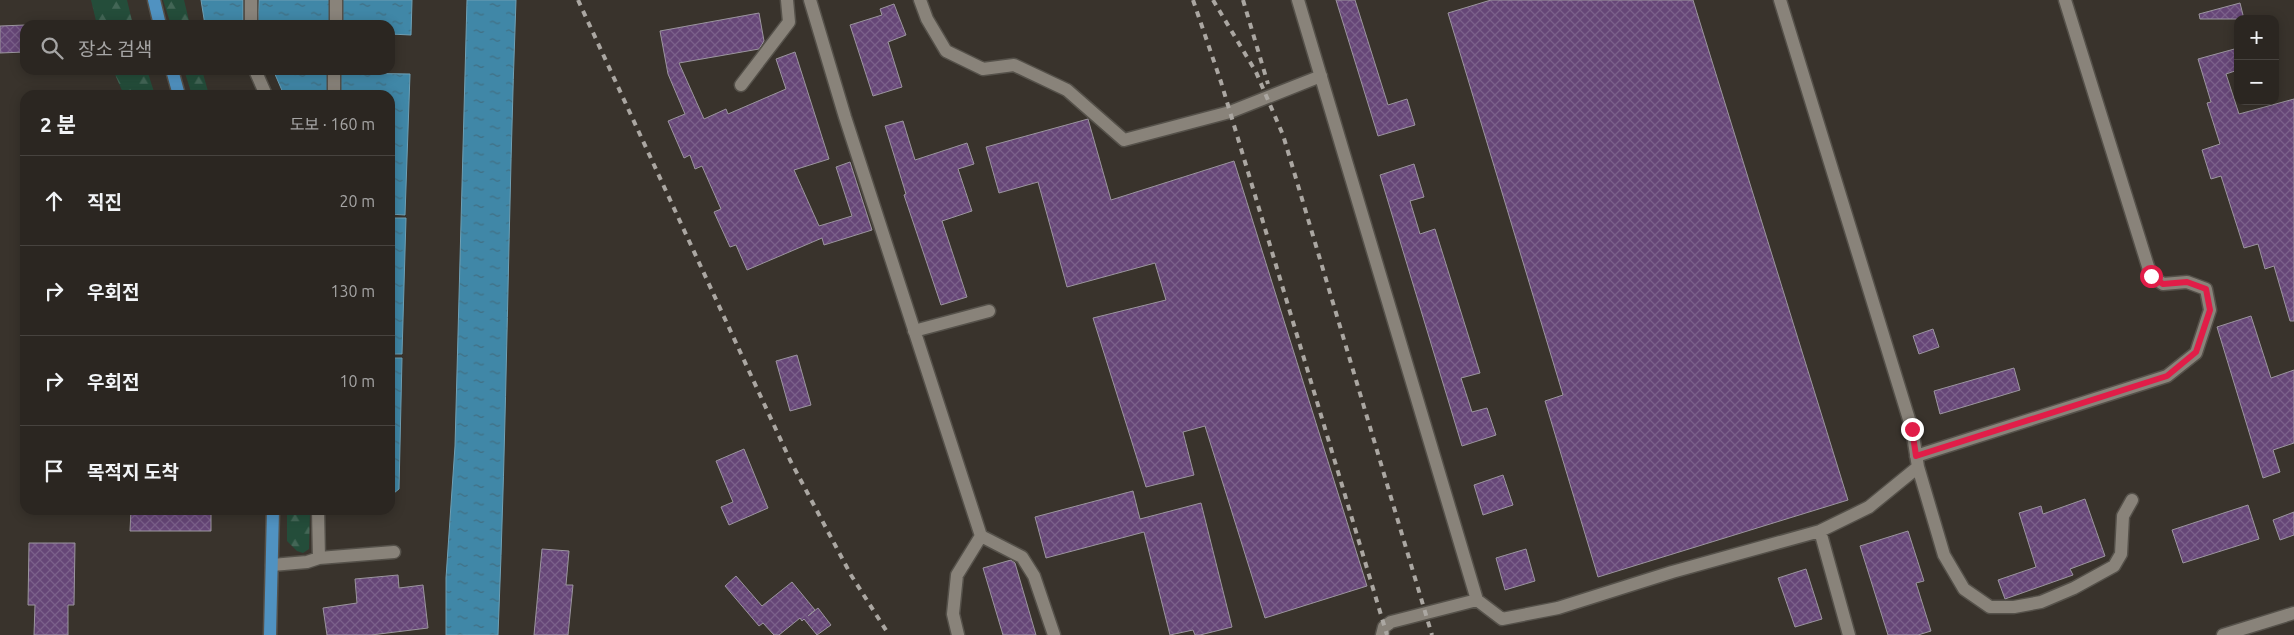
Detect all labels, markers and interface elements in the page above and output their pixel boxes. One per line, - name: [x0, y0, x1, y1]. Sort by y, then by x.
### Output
- map controls: [2234, 15, 2279, 105]
- button: +: [2234, 15, 2279, 60]
- search box: [20, 20, 395, 75]
- icon: search: [38, 34, 66, 62]
- text: 장소 검색: [78, 38, 152, 60]
- button: −: [2234, 60, 2279, 105]
- text: 2 분: [40, 112, 76, 136]
- text: 도보 · 160 m: [290, 115, 375, 133]
- icon: ahead: [40, 187, 68, 215]
- text: 직진: [87, 191, 122, 213]
- text: 20 m: [339, 192, 375, 210]
- route start: [2140, 265, 2163, 288]
- icon: right: [40, 277, 68, 305]
- text: 우회전: [87, 281, 139, 303]
- text: 130 m: [330, 282, 375, 300]
- icon: right: [40, 367, 68, 395]
- text: 우회전: [87, 371, 139, 393]
- text: 10 m: [339, 372, 375, 390]
- route end: [1901, 418, 1924, 441]
- icon: arrive: [40, 457, 68, 485]
- text: 목적지 도착: [87, 461, 179, 483]

